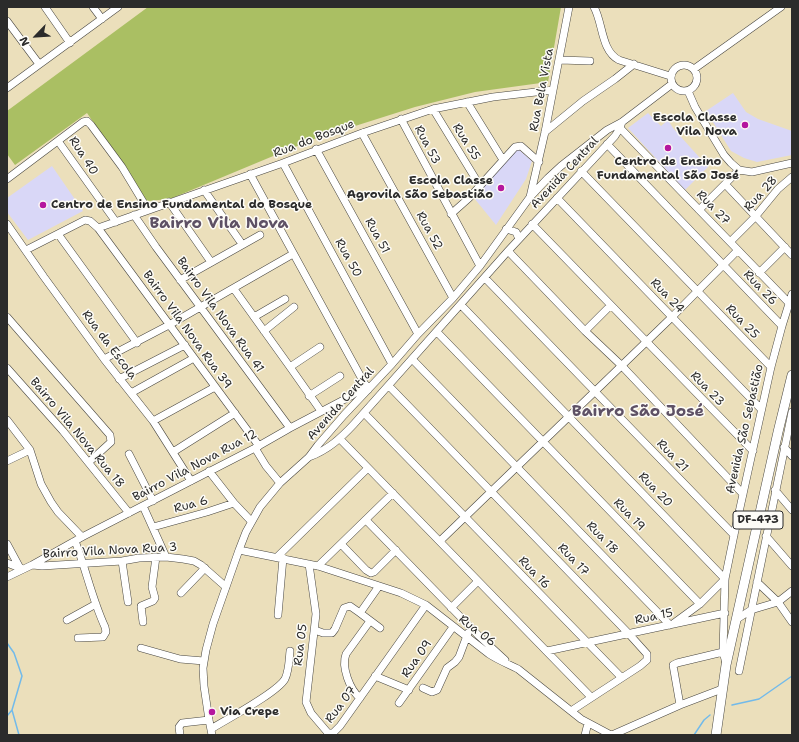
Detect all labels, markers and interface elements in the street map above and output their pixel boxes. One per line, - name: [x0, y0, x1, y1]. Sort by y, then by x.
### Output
- north arrow: [16, 16, 56, 56]
- text: N: [16, 34, 33, 48]
- street label: Rua Bela Vista: [527, 47, 557, 133]
- place label: Escola Classe Vila Nova: [653, 111, 737, 139]
- street label: Rua do Bosque: [271, 117, 357, 161]
- marker: Escola Classe Vila Nova: [740, 120, 750, 130]
- street label: Rua 55: [449, 121, 483, 163]
- street label: Rua 53: [411, 123, 443, 167]
- street label: Rua 40: [65, 134, 101, 178]
- street label: Avenida Central: [528, 134, 602, 212]
- marker: Centro de Ensino Fundamental São José: [663, 143, 673, 153]
- place label: Centro de Ensino Fundamental São José: [597, 155, 739, 183]
- street label: Rua 28: [741, 173, 781, 215]
- place label: Escola Classe Agrovila São Sebastião: [347, 174, 493, 202]
- marker: Escola Classe Agrovila São Sebastião: [496, 183, 506, 193]
- street label: Rua 27: [693, 188, 733, 228]
- place label: Centro de Ensino Fundamental do Bosque: [51, 198, 312, 212]
- marker: Centro de Ensino Fundamental do Bosque: [38, 200, 48, 210]
- street label: Rua 52: [413, 209, 445, 253]
- district label: Bairro Vila Nova: [150, 214, 288, 234]
- street label: Rua 51: [361, 216, 393, 256]
- street label: Rua 50: [332, 236, 364, 280]
- street label: Bairro Vila Nova Rua 41: [173, 255, 267, 375]
- street label: Bairro Vila Nova Rua 39: [139, 268, 235, 392]
- street label: Rua 26: [740, 268, 780, 308]
- street label: Rua 24: [647, 276, 687, 316]
- street label: Rua 25: [722, 302, 762, 342]
- street label: Rua da Escola: [78, 308, 140, 382]
- street label: Avenida São Sebastião: [723, 363, 767, 495]
- street label: Avenida Central: [304, 365, 378, 443]
- street label: Rua 23: [687, 369, 727, 409]
- street label: Bairro Vila Nova Rua 18: [27, 375, 127, 491]
- district label: Bairro São José: [572, 402, 704, 422]
- street label: Bairro Vila Nova Rua 12: [130, 427, 260, 505]
- street label: Rua 21: [653, 437, 691, 475]
- street label: Rua 20: [635, 470, 675, 510]
- street label: Rua 6: [172, 494, 210, 516]
- street label: Rua 19: [610, 496, 648, 534]
- road number: DF-473: [733, 511, 783, 529]
- street label: Rua 18: [583, 519, 621, 557]
- street label: Bairro Vila Nova Rua 3: [42, 540, 178, 562]
- street label: Rua 17: [554, 541, 592, 579]
- street label: Rua 16: [515, 554, 553, 592]
- street label: Rua 15: [634, 606, 674, 628]
- street label: Rua 06: [456, 612, 498, 650]
- street label: Rua 05: [291, 623, 311, 667]
- street label: Rua 09: [399, 637, 435, 681]
- street label: Rua 07: [322, 684, 360, 726]
- place label: Via Crepe: [220, 705, 279, 719]
- marker: Via Crepe: [207, 707, 217, 717]

